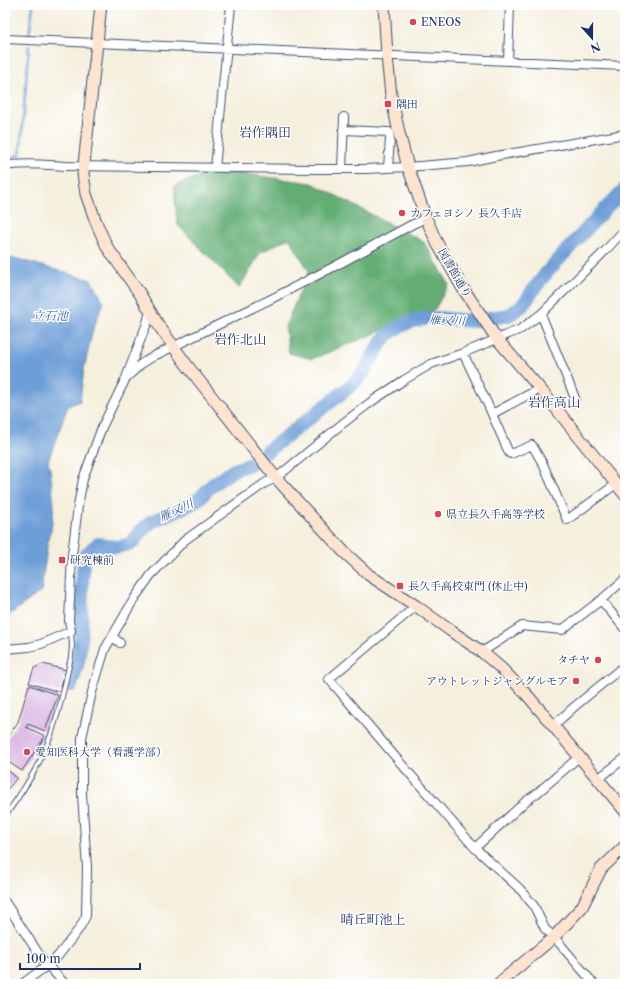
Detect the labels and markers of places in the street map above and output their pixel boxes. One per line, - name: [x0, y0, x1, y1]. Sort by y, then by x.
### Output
- place label: ENEOS: [421, 15, 461, 29]
- marker: ENEOS: [408, 17, 418, 27]
- place label: 隅田: [396, 97, 418, 111]
- marker: 隅田: [383, 99, 393, 109]
- place label: カフェヨシノ 長久手店: [410, 206, 522, 220]
- marker: カフェヨシノ 長久手店: [397, 208, 407, 218]
- place label: 県立長久手高等学校: [446, 507, 545, 521]
- marker: 県立長久手高等学校: [433, 509, 443, 519]
- place label: 研究棟前: [70, 553, 114, 567]
- marker: 研究棟前: [57, 555, 67, 565]
- place label: 長久手高校東門 (休止中): [408, 579, 528, 593]
- marker: 長久手高校東門 (休止中): [395, 581, 405, 591]
- place label: タチヤ: [557, 653, 590, 667]
- marker: タチヤ: [593, 655, 603, 665]
- place label: アウトレットジャングルモア: [426, 674, 568, 688]
- marker: アウトレットジャングルモア: [571, 676, 581, 686]
- place label: 愛知医科大学（看護学部）: [35, 745, 167, 759]
- marker: 愛知医科大学（看護学部）: [22, 747, 32, 757]

